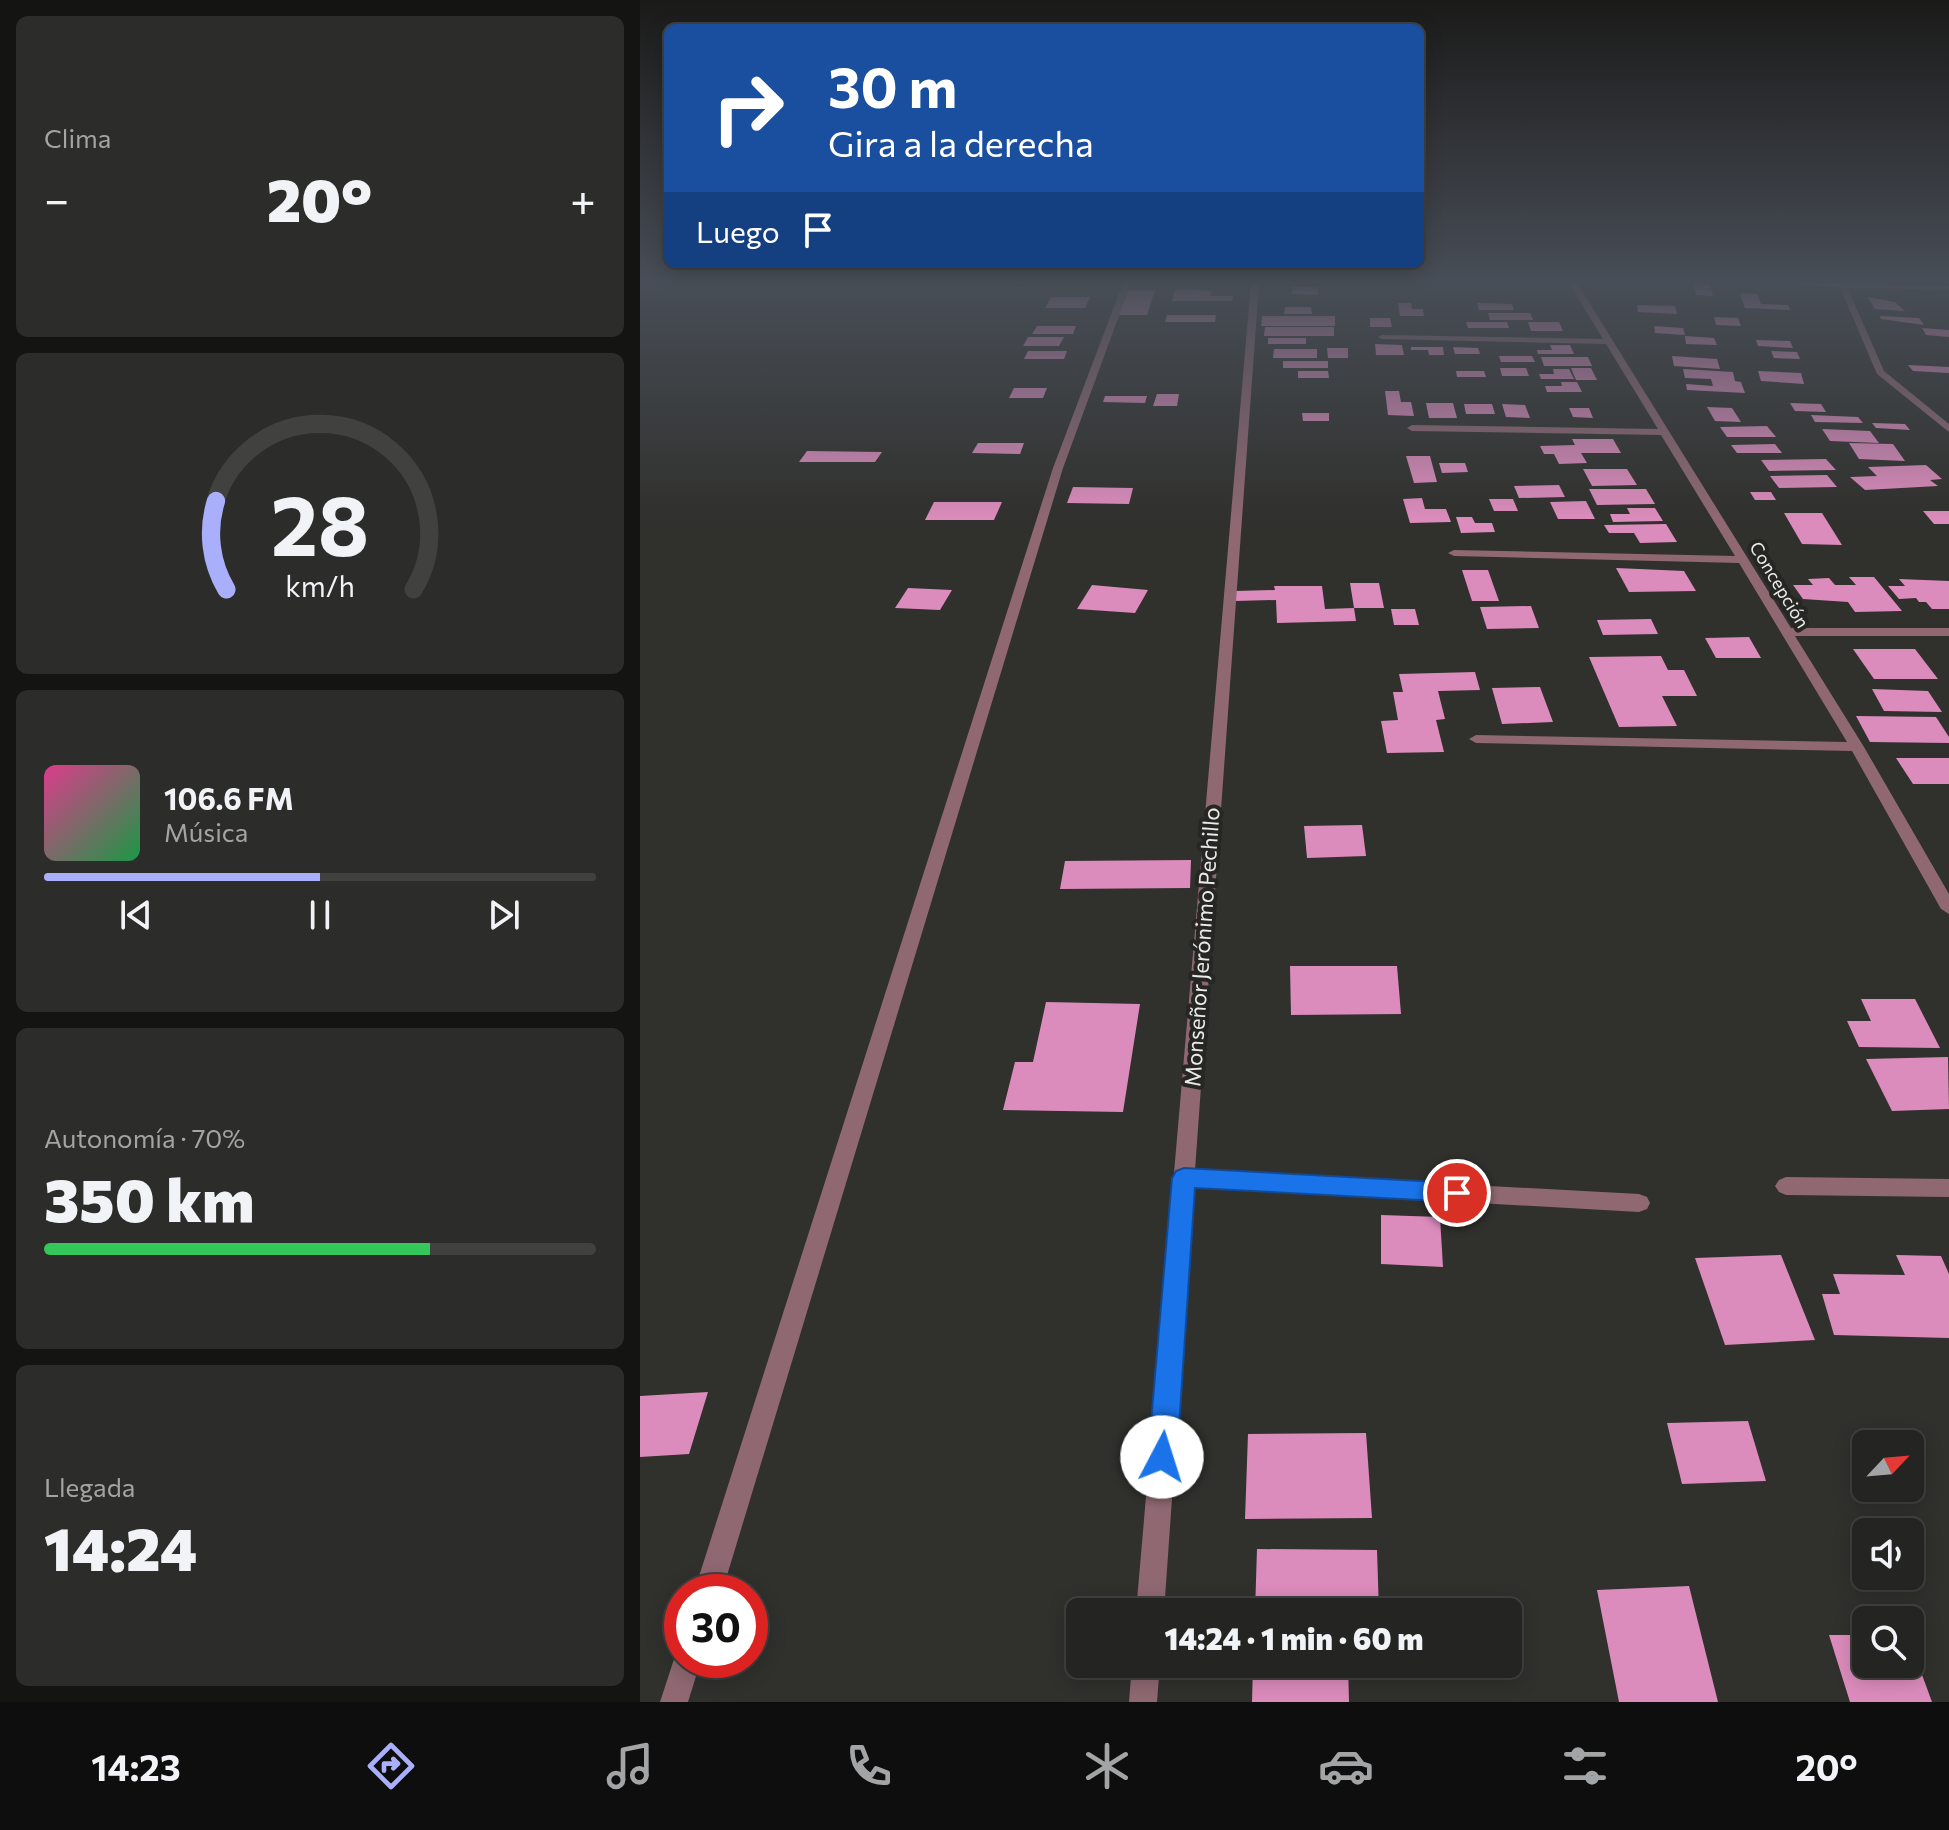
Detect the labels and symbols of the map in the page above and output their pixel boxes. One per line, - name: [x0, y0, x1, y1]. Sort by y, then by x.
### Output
- street label: Concepción: [1745, 537, 1814, 632]
- street label: Monseñor Jerónimo Pechillo: [1178, 806, 1225, 1088]
- pin: [1423, 1159, 1491, 1227]
- position arrow: [1120, 1415, 1204, 1499]
- north arrow: [1852, 1430, 1924, 1502]
- speed limit sign: 30: [664, 1574, 768, 1678]

